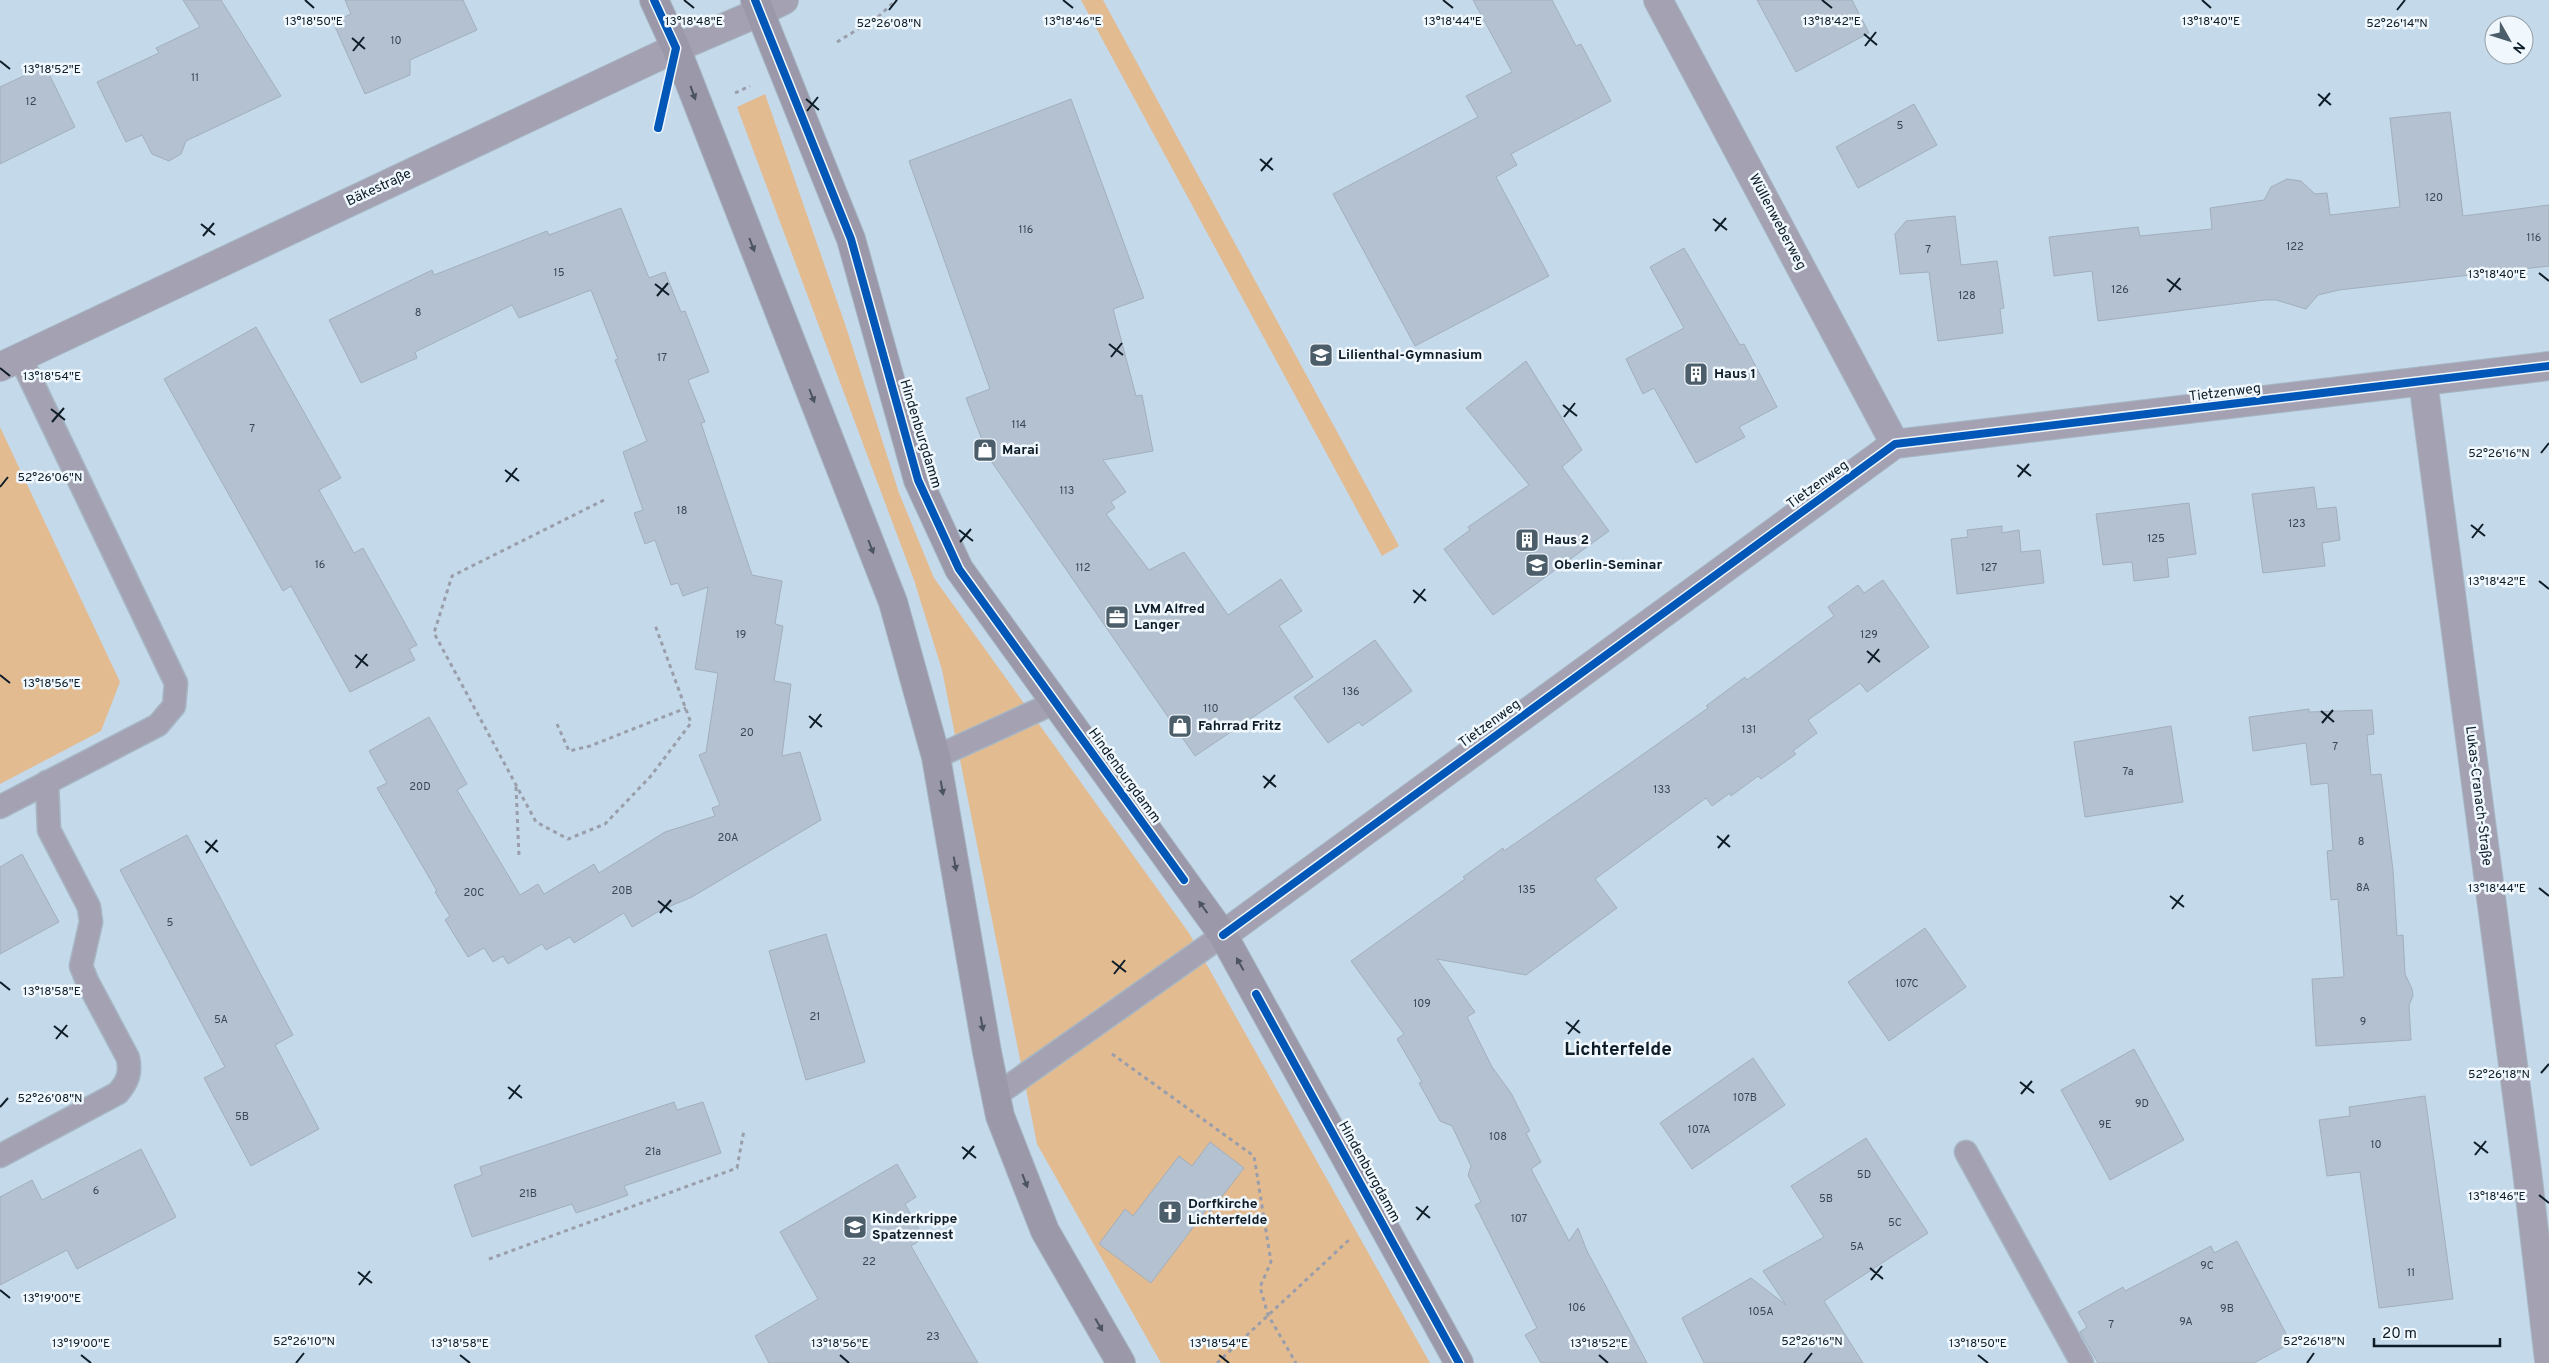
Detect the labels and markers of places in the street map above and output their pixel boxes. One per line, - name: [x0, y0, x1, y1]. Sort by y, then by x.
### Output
- school or university icon: Lilienthal-Gymnasium: [1308, 342, 1334, 368]
- place label: Lilienthal-Gymnasium: [1338, 347, 1482, 364]
- building icon: Haus 1: [1683, 361, 1709, 387]
- place label: Haus 1: [1714, 366, 1756, 383]
- shop icon: Marai: [972, 437, 998, 463]
- place label: Marai: [1002, 442, 1039, 459]
- building icon: Haus 2: [1514, 527, 1540, 553]
- place label: Haus 2: [1544, 532, 1589, 549]
- school or university icon: Oberlin-Seminar: [1524, 552, 1550, 578]
- place label: Oberlin-Seminar: [1554, 557, 1662, 574]
- place label: LVM Alfred Langer: [1134, 601, 1205, 634]
- office icon: LVM Alfred Langer: [1104, 604, 1130, 630]
- shop icon: Fahrrad Fritz: [1167, 713, 1193, 739]
- place label: Fahrrad Fritz: [1198, 718, 1281, 735]
- place label: Dorfkirche Lichterfelde: [1188, 1196, 1267, 1229]
- church icon: Dorfkirche Lichterfelde: [1157, 1199, 1183, 1225]
- place label: Kinderkrippe Spatzennest: [872, 1211, 958, 1244]
- school or university icon: Kinderkrippe Spatzennest: [842, 1214, 868, 1240]

